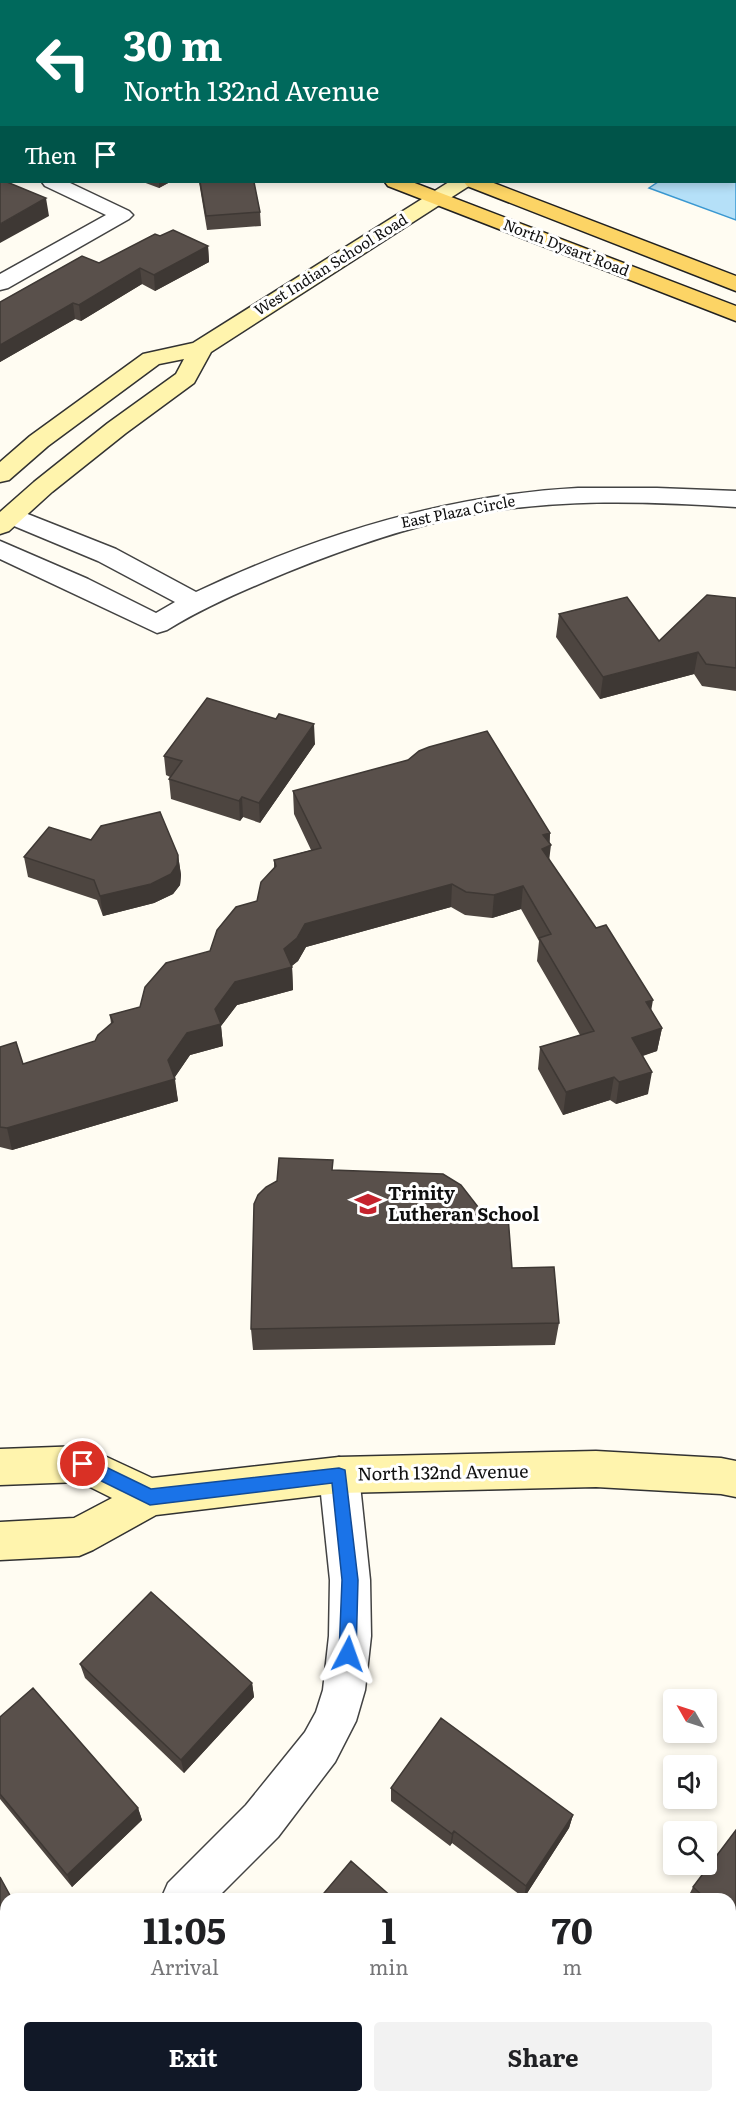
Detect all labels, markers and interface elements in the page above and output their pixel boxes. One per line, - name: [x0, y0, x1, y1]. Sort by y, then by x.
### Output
- text: 30 m: [123, 12, 223, 74]
- icon: left: [24, 24, 102, 102]
- text: North 132nd Avenue: [123, 69, 380, 109]
- text: Then: [24, 138, 77, 171]
- icon: arrive: [89, 138, 122, 171]
- street label: West Indian School Road: [249, 207, 411, 320]
- street label: North Dysart Road: [500, 212, 633, 281]
- street label: East Plaza Circle: [399, 488, 517, 533]
- place label: Trinity Lutheran School: [388, 1179, 540, 1227]
- school or university icon: Trinity Lutheran School: [353, 1189, 383, 1219]
- pin: [57, 1438, 108, 1489]
- icon: arrive: [66, 1447, 99, 1480]
- street label: North 132nd Avenue: [357, 1457, 529, 1486]
- position arrow: [316, 1622, 380, 1686]
- north arrow: [663, 1689, 717, 1743]
- map controls: [663, 1689, 717, 1875]
- button: sound: [663, 1755, 717, 1809]
- button: search: [663, 1821, 717, 1875]
- text: 11:05: [143, 1902, 226, 1955]
- text: 1: [381, 1902, 396, 1955]
- text: 70: [551, 1902, 593, 1955]
- text: Arrival: [150, 1951, 219, 1981]
- text: min: [369, 1951, 408, 1981]
- text: m: [562, 1951, 582, 1981]
- button: Exit: [24, 2022, 362, 2091]
- button: Share: [374, 2022, 712, 2091]

